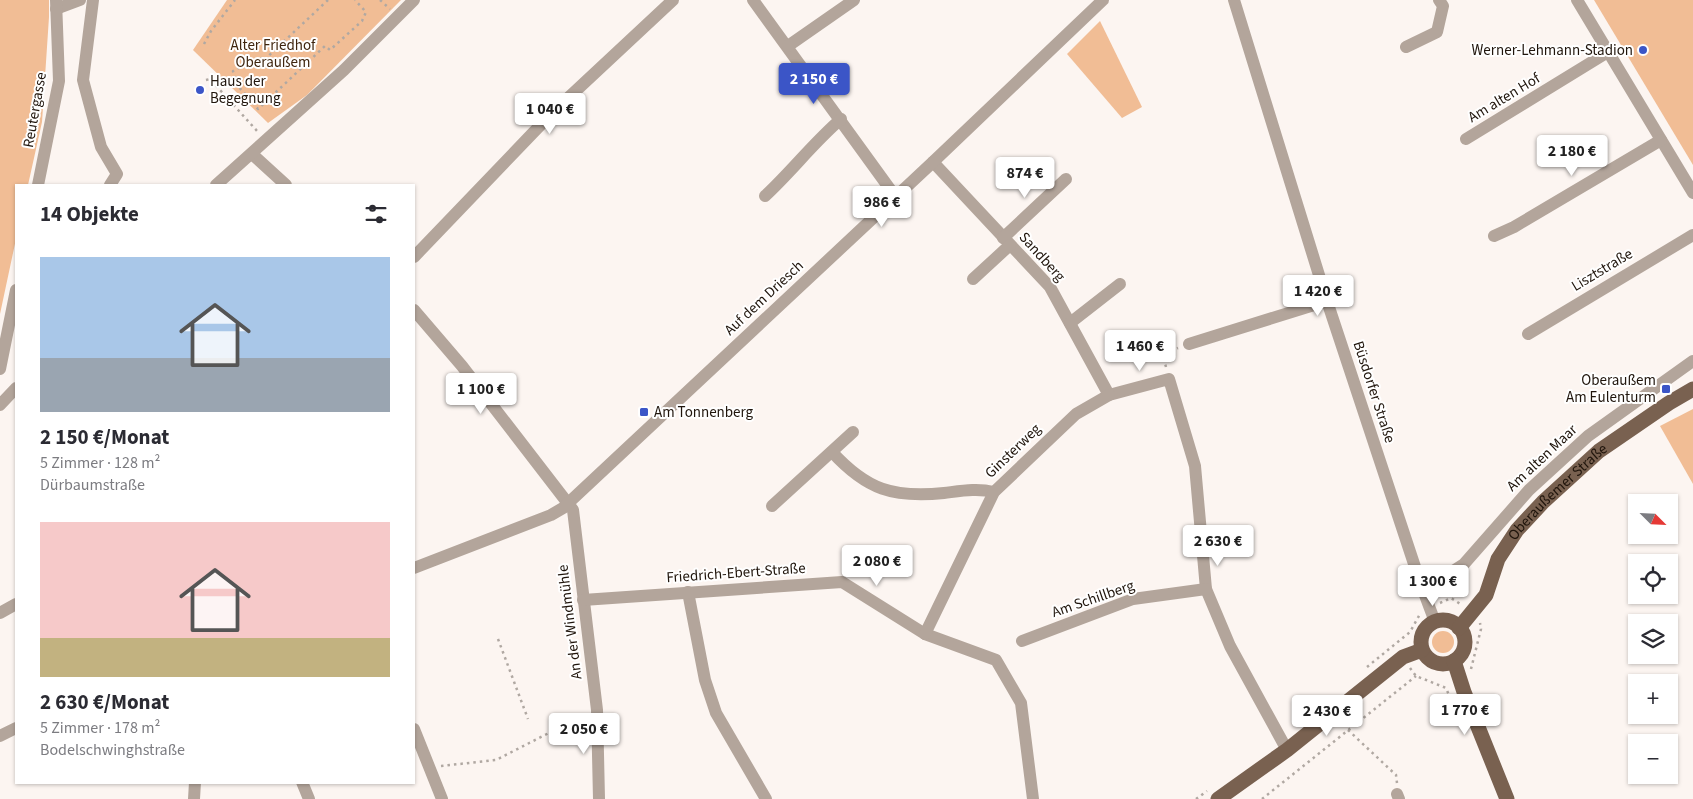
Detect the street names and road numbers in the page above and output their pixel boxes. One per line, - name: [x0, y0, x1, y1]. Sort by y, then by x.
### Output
- street label: Am alten Hof: [1464, 68, 1545, 128]
- street label: Reutergasse: [18, 71, 52, 149]
- street label: Sandberg: [1014, 228, 1070, 287]
- street label: Lisztstraße: [1567, 243, 1637, 297]
- street label: Auf dem Driesch: [720, 256, 808, 340]
- street label: Büsdorfer Straße: [1348, 338, 1400, 446]
- street label: Ginsterweg: [980, 419, 1046, 483]
- street label: Am alten Maar: [1502, 419, 1583, 496]
- street label: Oberaußemer Straße: [1503, 438, 1611, 544]
- street label: Friedrich-Ebert-Straße: [666, 558, 806, 588]
- street label: An der Windmühle: [553, 563, 587, 681]
- street label: Am Schillberg: [1049, 575, 1138, 623]

